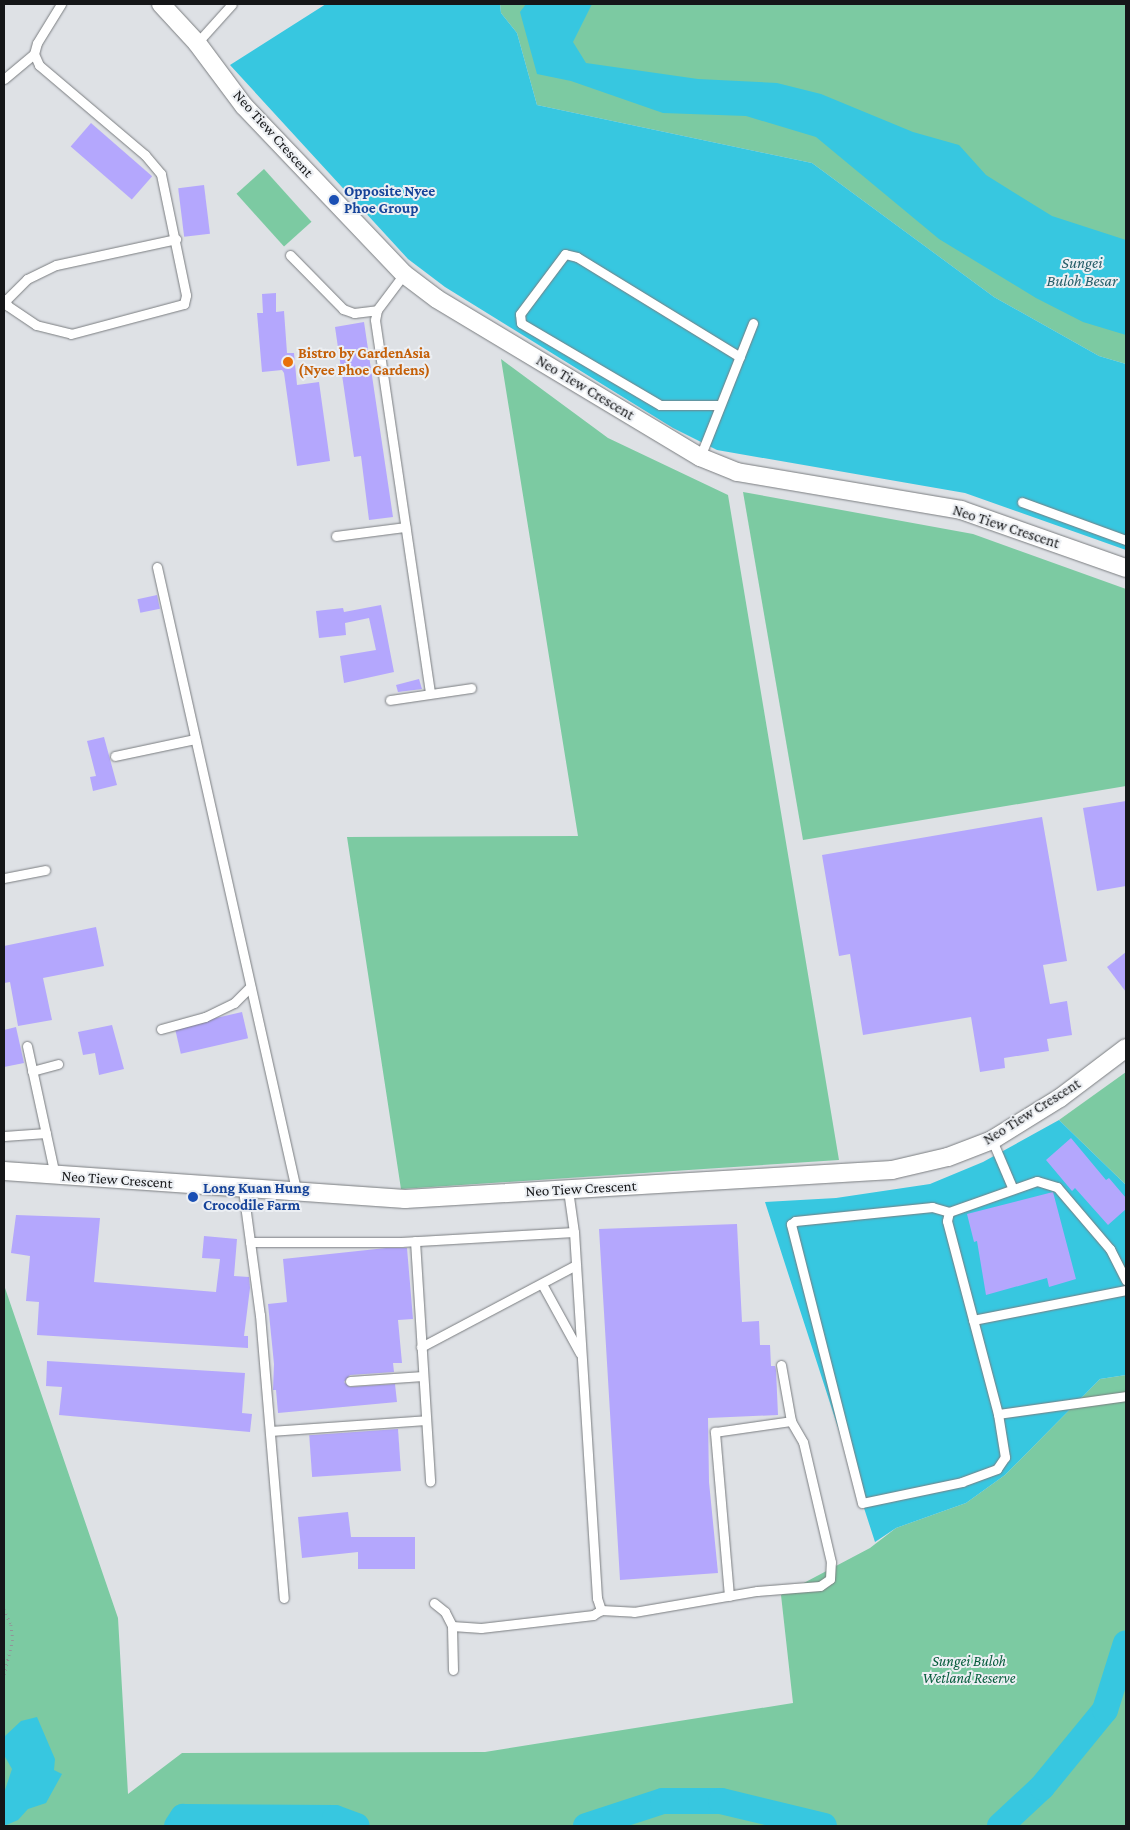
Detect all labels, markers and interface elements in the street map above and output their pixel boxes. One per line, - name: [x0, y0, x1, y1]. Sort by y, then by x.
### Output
- street label: Neo Tiew Crescent: [229, 87, 317, 181]
- place label: Opposite Nyee Phoe Group: [344, 182, 435, 217]
- marker: Opposite Nyee Phoe Group: [328, 194, 340, 206]
- water label: Sungei Buloh Besar: [1046, 253, 1118, 291]
- place label: Bistro by GardenAsia (Nyee Phoe Gardens): [298, 344, 430, 379]
- street label: Neo Tiew Crescent: [533, 352, 637, 424]
- marker: Bistro by GardenAsia (Nyee Phoe Gardens): [282, 356, 294, 368]
- street label: Neo Tiew Crescent: [950, 501, 1062, 553]
- street label: Neo Tiew Crescent: [980, 1075, 1084, 1149]
- street label: Neo Tiew Crescent: [61, 1167, 173, 1193]
- street label: Neo Tiew Crescent: [525, 1177, 637, 1201]
- place label: Long Kuan Hung Crocodile Farm: [203, 1179, 310, 1214]
- marker: Long Kuan Hung Crocodile Farm: [187, 1191, 199, 1203]
- park label: Sungei Buloh Wetland Reserve: [922, 1652, 1016, 1687]

